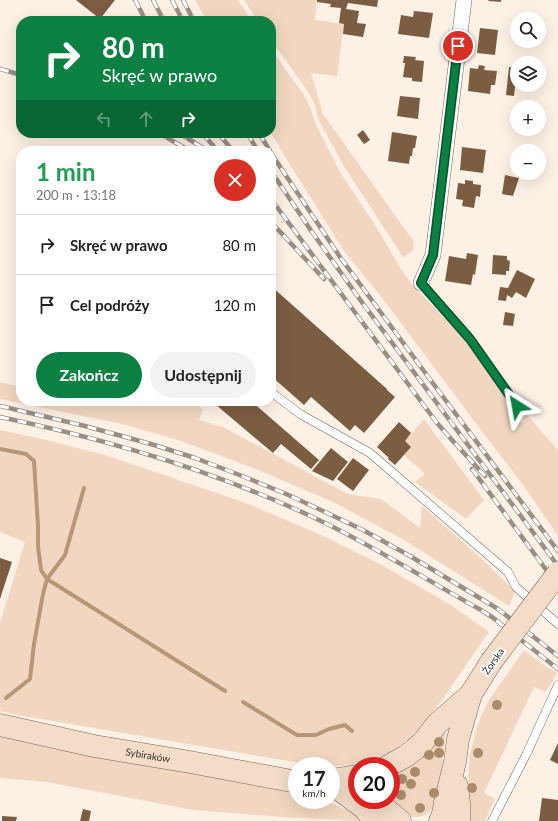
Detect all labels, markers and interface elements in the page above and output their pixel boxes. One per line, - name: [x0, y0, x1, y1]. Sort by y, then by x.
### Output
- map controls: [510, 12, 546, 180]
- button: search: [510, 12, 546, 48]
- pin: [441, 29, 475, 63]
- text: 80 m: [102, 30, 165, 64]
- icon: right: [36, 32, 88, 84]
- icon: arrive: [447, 35, 469, 57]
- button: layers: [510, 56, 546, 92]
- text: Skręć w prawo: [102, 64, 217, 86]
- button: +: [510, 100, 546, 136]
- icon: left: [93, 108, 115, 130]
- icon: ahead: [135, 108, 157, 130]
- icon: right: [177, 108, 199, 130]
- button: −: [510, 144, 546, 180]
- text: 1 min: [36, 157, 96, 186]
- button: close: [214, 159, 256, 201]
- text: 200 m · 13:18: [36, 187, 116, 203]
- icon: right: [36, 234, 58, 256]
- text: Skręć w prawo: [70, 236, 168, 254]
- text: 80 m: [222, 236, 256, 254]
- icon: arrive: [36, 294, 58, 316]
- text: Cel podróży: [70, 296, 149, 314]
- text: 120 m: [214, 296, 256, 314]
- button: Zakończ: [36, 352, 142, 398]
- button: Udostępnij: [150, 352, 256, 398]
- position arrow: [496, 385, 538, 427]
- street label: Żorska: [480, 645, 506, 677]
- street label: Sybiraków: [125, 745, 171, 765]
- speed limit sign: 20: [348, 757, 400, 809]
- text: 17: [302, 766, 326, 790]
- text: km/h: [302, 787, 326, 799]

